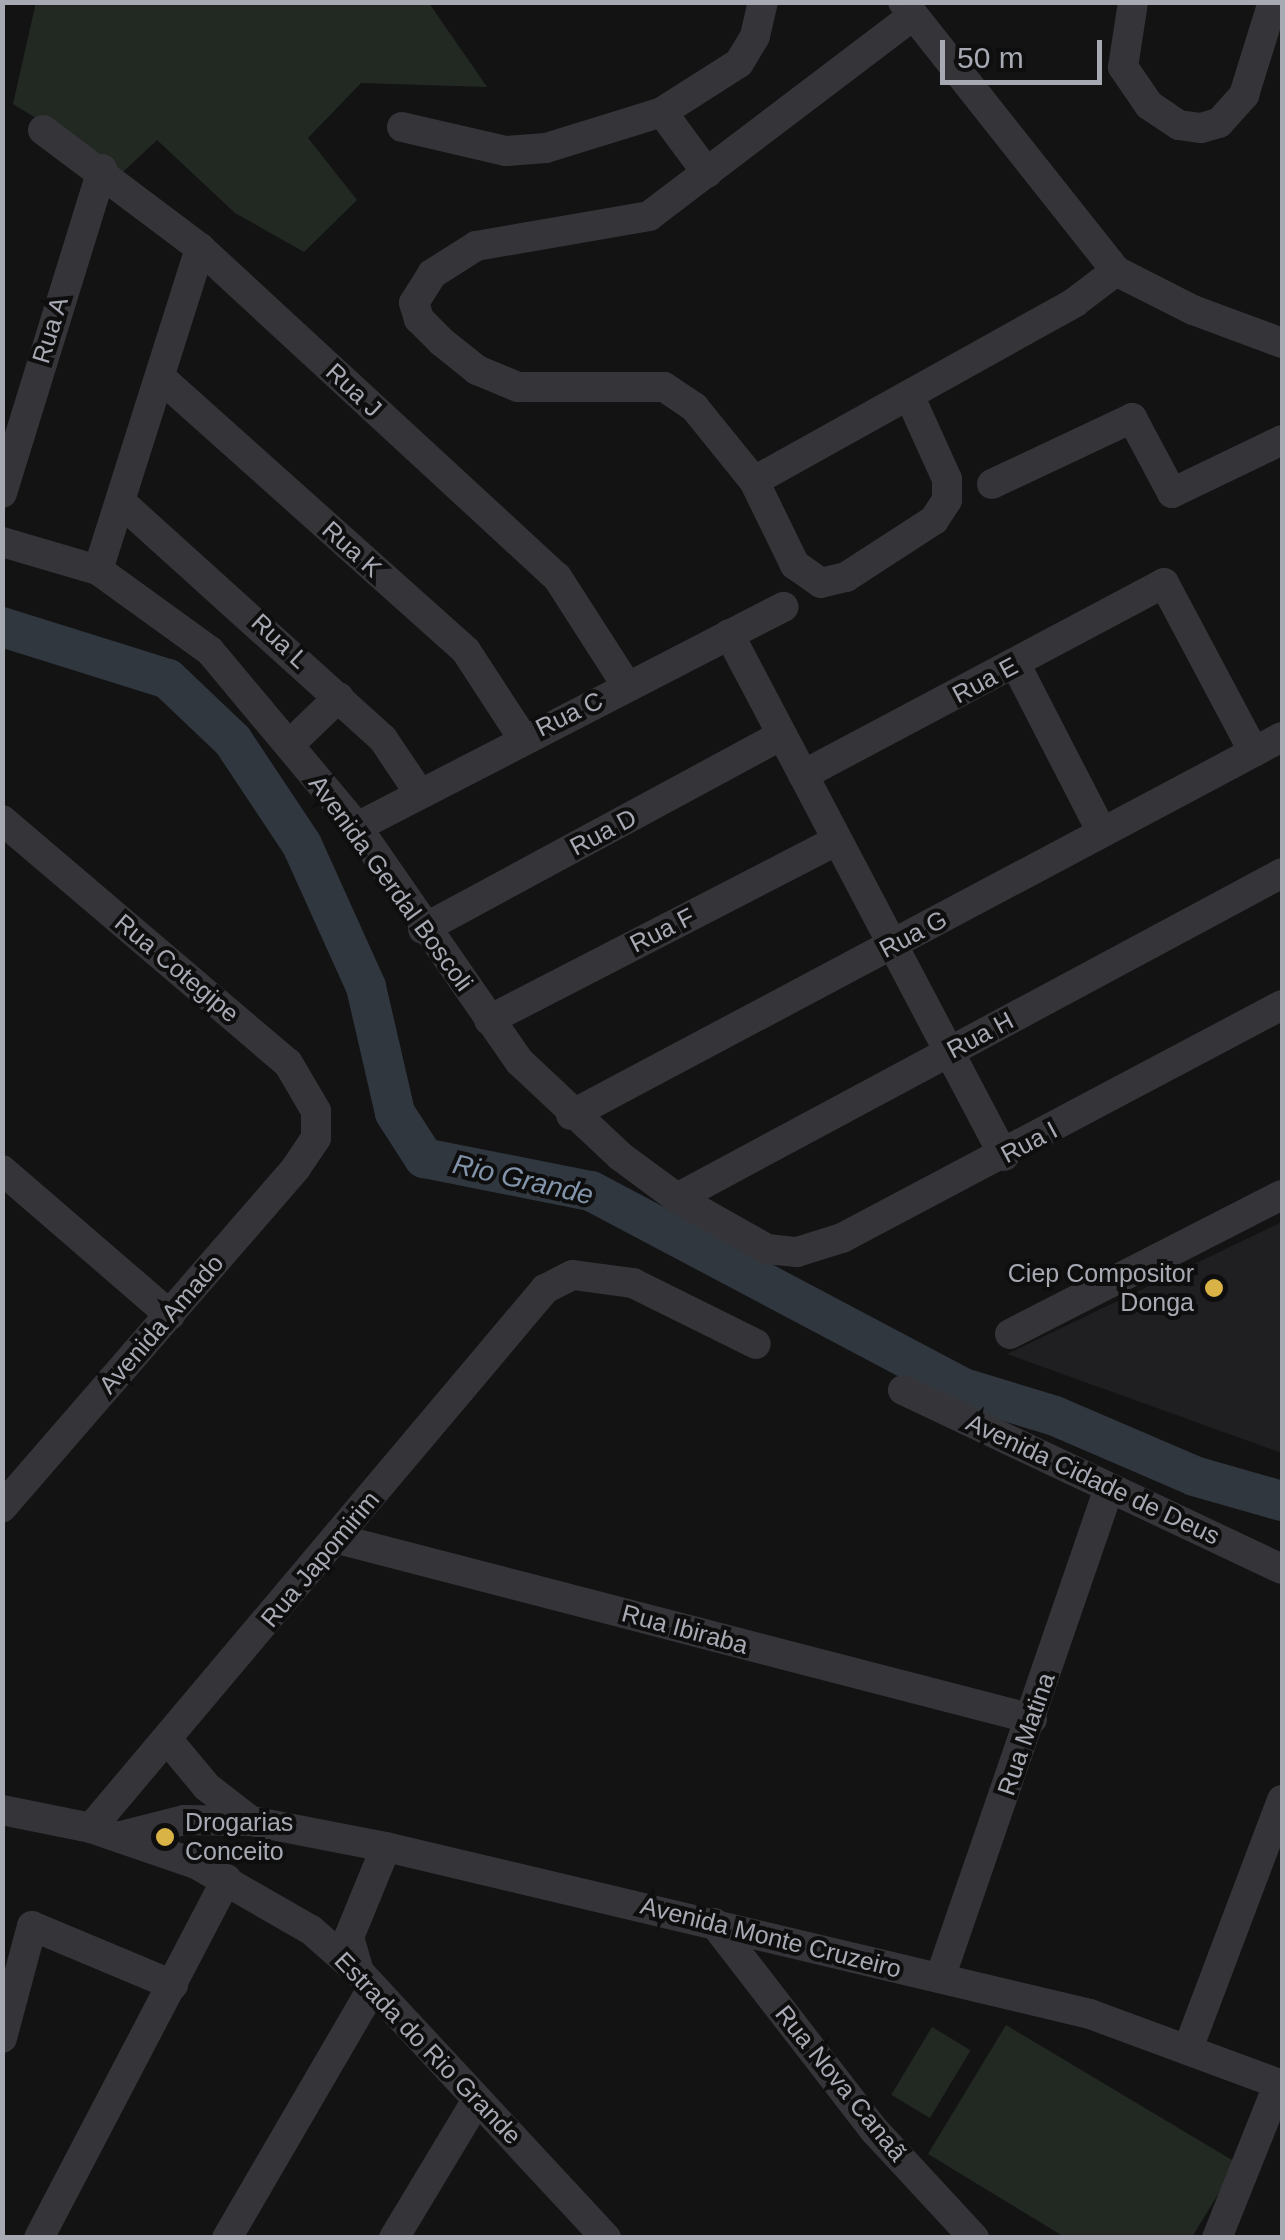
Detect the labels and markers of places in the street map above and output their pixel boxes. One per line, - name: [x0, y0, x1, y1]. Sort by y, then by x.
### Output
- place label: Ciep Compositor Donga: [1008, 1259, 1194, 1318]
- marker: Ciep Compositor Donga: [1203, 1277, 1225, 1299]
- place label: Drogarias Conceito: [185, 1808, 293, 1867]
- marker: Drogarias Conceito: [154, 1826, 176, 1848]

